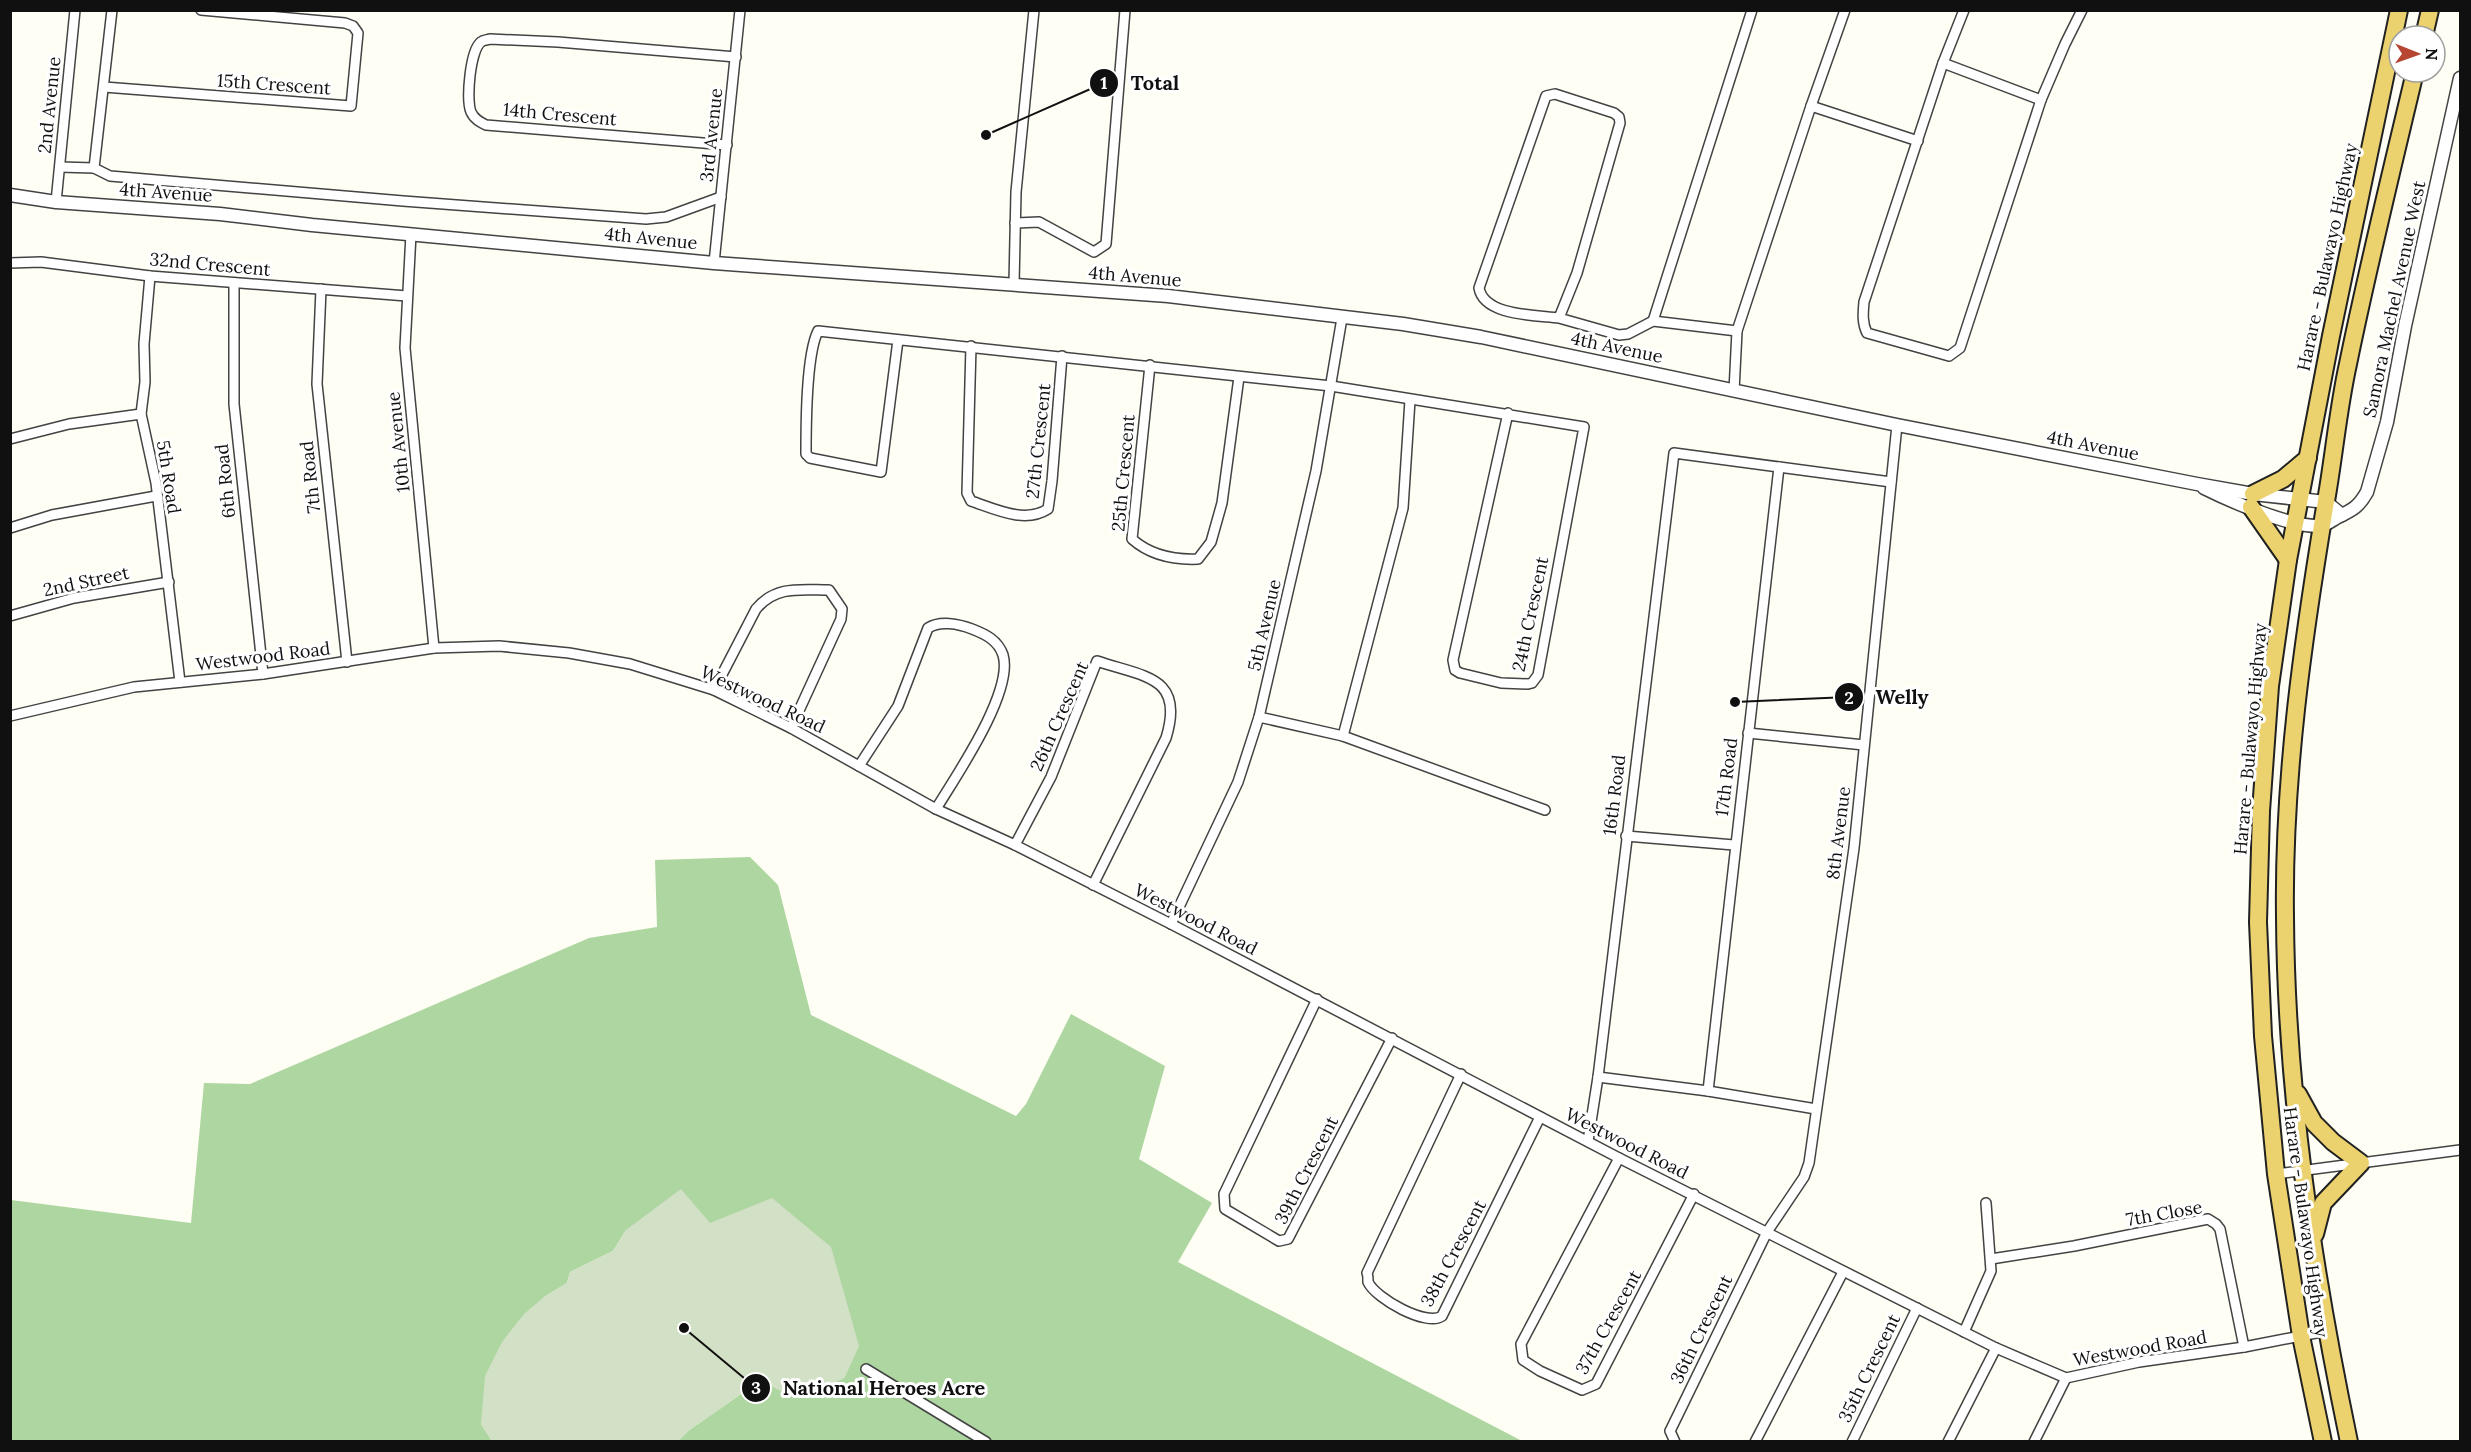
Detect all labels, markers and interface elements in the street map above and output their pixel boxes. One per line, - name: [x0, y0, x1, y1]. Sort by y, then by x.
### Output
- north arrow: [2387, 24, 2447, 84]
- text: N: [2422, 48, 2442, 61]
- street label: 2nd Avenue: [32, 55, 66, 155]
- callout: Total: [1089, 64, 1192, 102]
- street label: 15th Crescent: [216, 69, 332, 99]
- text: Total: [1131, 70, 1179, 95]
- text: 1: [1100, 71, 1108, 94]
- street label: 3rd Avenue: [695, 87, 727, 183]
- street label: 14th Crescent: [502, 98, 618, 130]
- street label: Harare - Bulawayo Highway: [2292, 140, 2363, 373]
- street label: 4th Avenue: [119, 177, 214, 207]
- street label: Samora Machel Avenue West: [2358, 178, 2430, 419]
- street label: 4th Avenue: [603, 222, 699, 254]
- street label: 32nd Crescent: [149, 247, 272, 281]
- street label: 4th Avenue: [1088, 260, 1183, 292]
- street label: 4th Avenue: [1569, 326, 1665, 368]
- street label: 27th Crescent: [1021, 382, 1055, 500]
- street label: 10th Avenue: [381, 390, 415, 494]
- street label: 25th Crescent: [1106, 414, 1140, 532]
- street label: 4th Avenue: [2045, 425, 2141, 465]
- street label: 5th Road: [152, 439, 186, 516]
- street label: 7th Road: [295, 439, 325, 514]
- street label: 6th Road: [210, 442, 240, 519]
- street label: 24th Crescent: [1507, 554, 1553, 674]
- street label: 2nd Street: [41, 561, 131, 601]
- street label: 5th Avenue: [1242, 577, 1286, 673]
- street label: Harare - Bulawayo Highway: [2228, 622, 2272, 856]
- street label: Westwood Road: [195, 636, 332, 676]
- street label: 26th Crescent: [1025, 657, 1093, 775]
- street label: Westwood Road: [697, 660, 829, 738]
- callout: Welly: [1834, 678, 1941, 716]
- text: Welly: [1875, 684, 1929, 709]
- text: 2: [1844, 686, 1854, 709]
- street label: 17th Road: [1710, 736, 1742, 818]
- street label: 16th Road: [1598, 753, 1630, 837]
- street label: 8th Avenue: [1821, 785, 1855, 881]
- street label: Westwood Road: [1131, 878, 1262, 960]
- street label: Westwood Road: [1562, 1102, 1693, 1184]
- street label: Harare - Bulawayo Highway: [2278, 1105, 2334, 1339]
- street label: 39th Crescent: [1269, 1112, 1343, 1228]
- street label: 7th Close: [2124, 1195, 2204, 1231]
- street label: 38th Crescent: [1415, 1196, 1491, 1310]
- street label: 37th Crescent: [1570, 1266, 1646, 1378]
- street label: 36th Crescent: [1665, 1271, 1737, 1387]
- street label: 35th Crescent: [1833, 1310, 1905, 1426]
- street label: Westwood Road: [2071, 1325, 2209, 1371]
- callout: National Heroes Acre: [741, 1369, 998, 1407]
- text: National Heroes Acre: [783, 1375, 986, 1400]
- text: 3: [751, 1376, 761, 1399]

